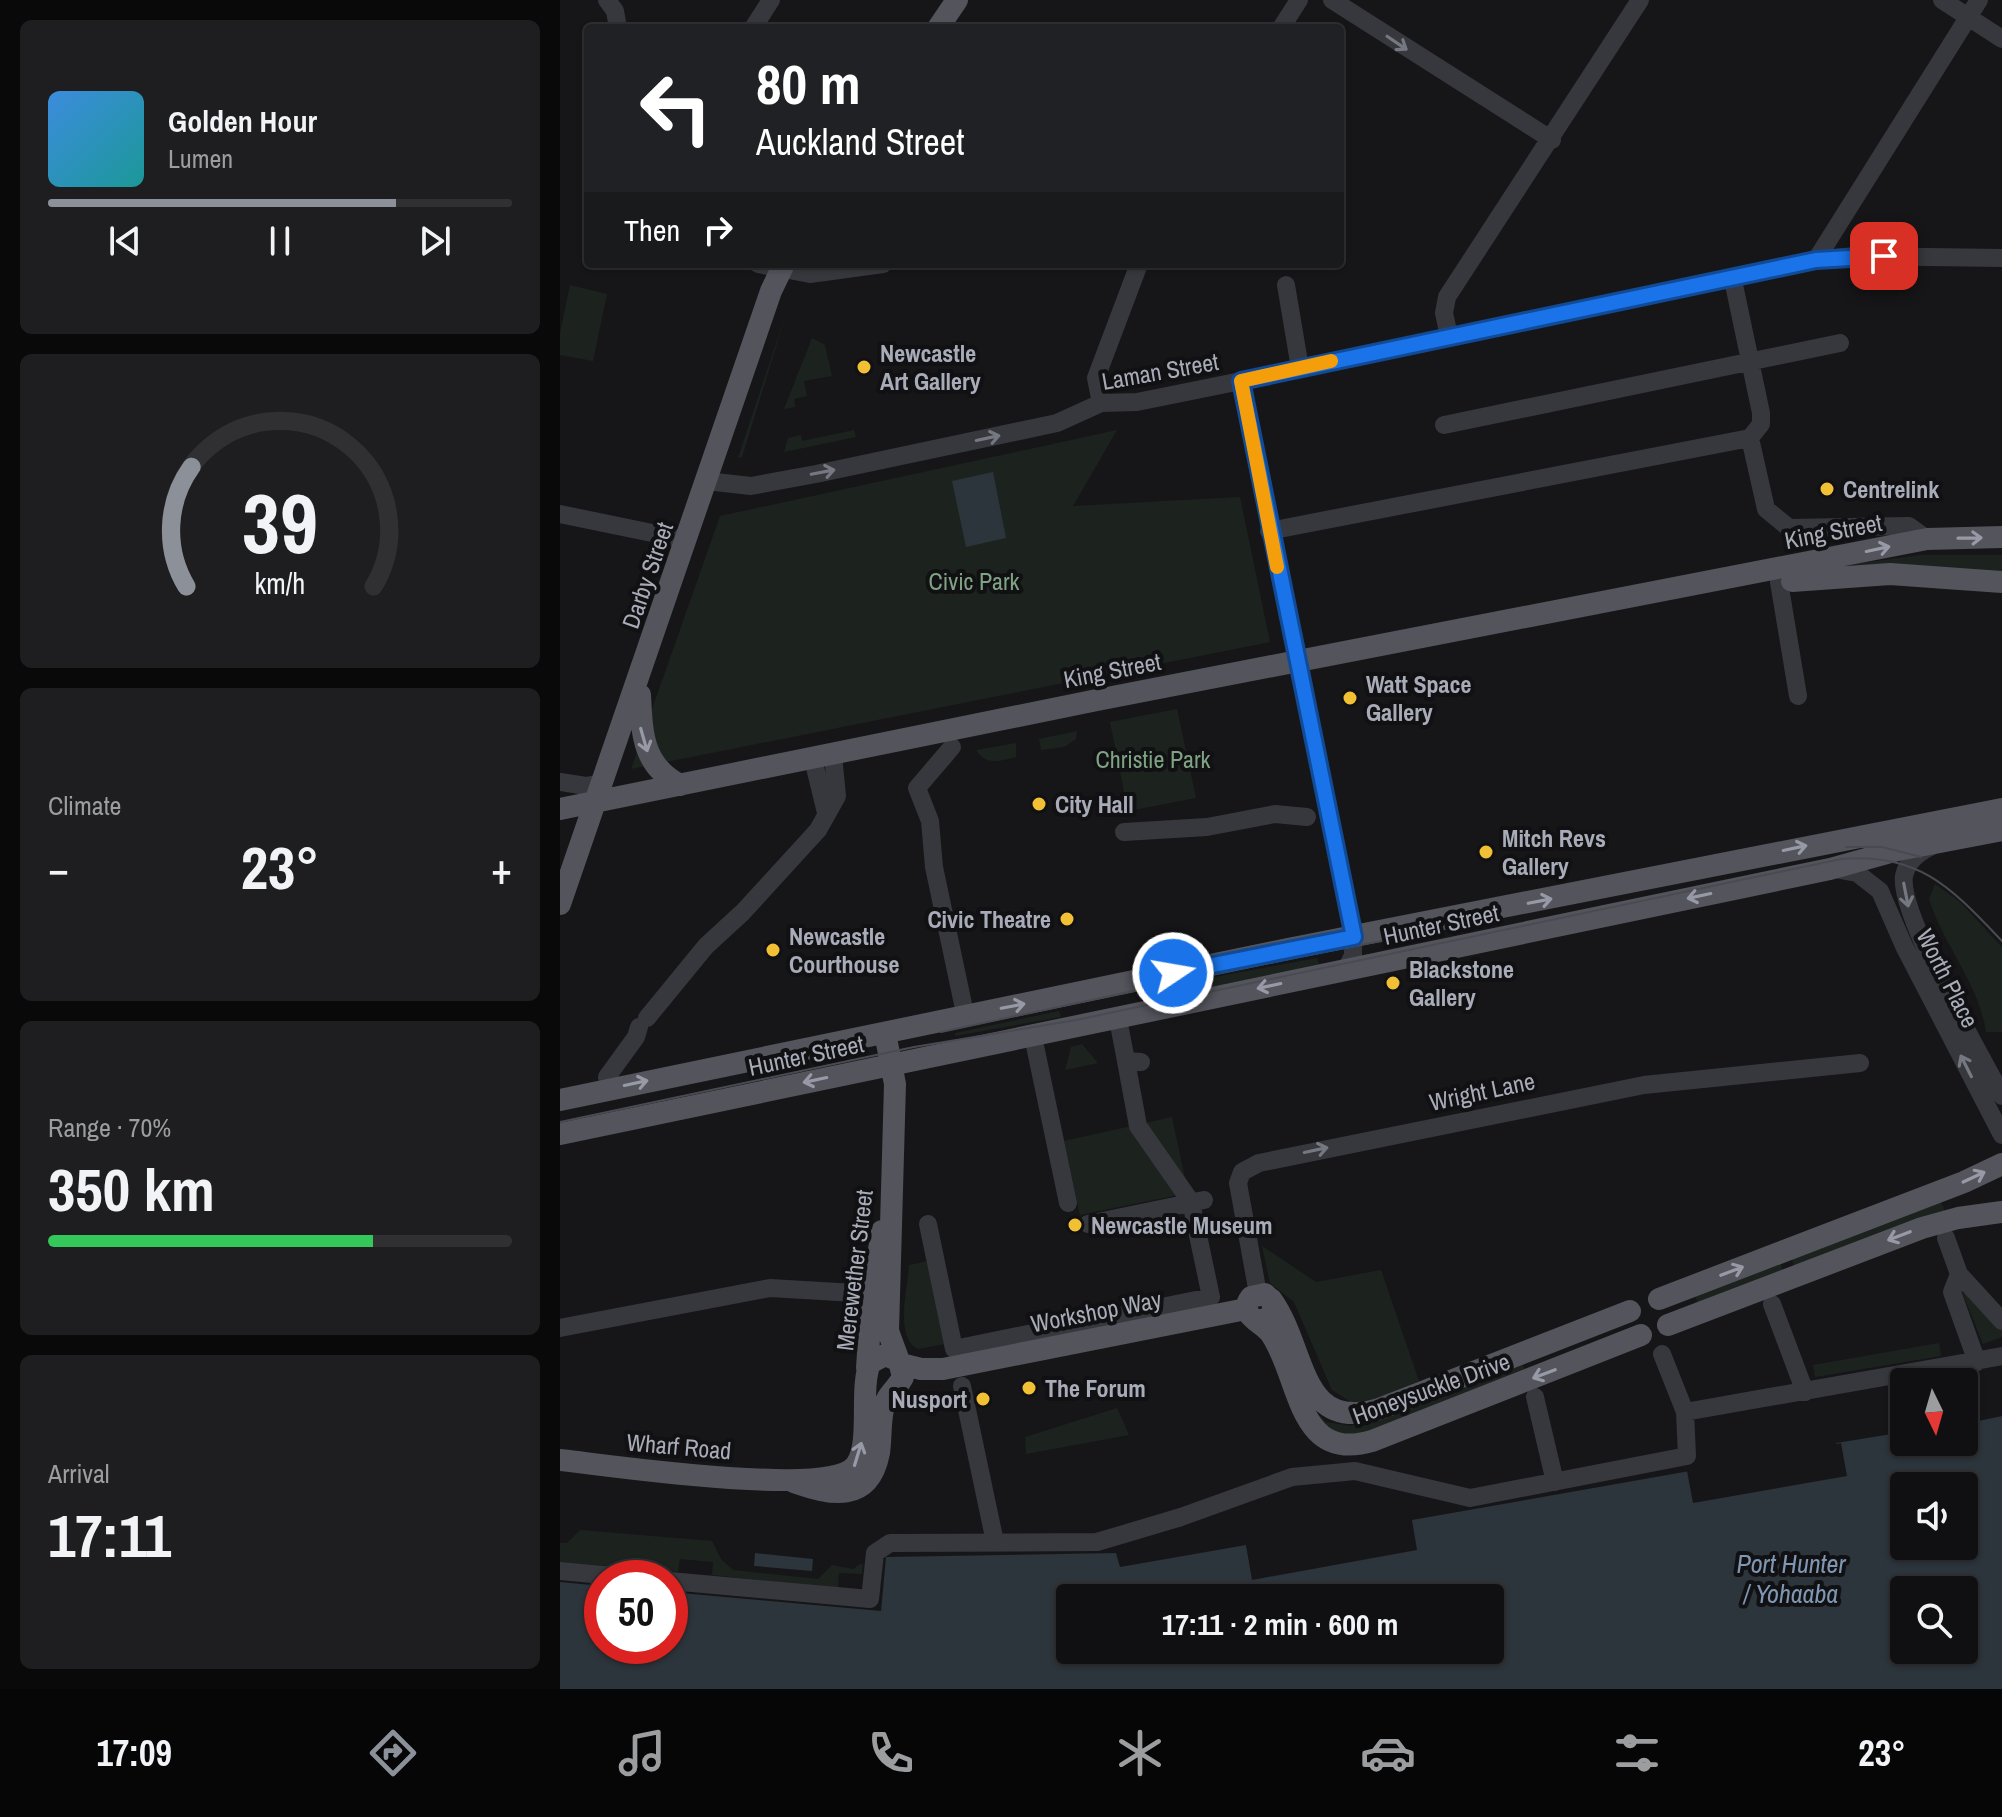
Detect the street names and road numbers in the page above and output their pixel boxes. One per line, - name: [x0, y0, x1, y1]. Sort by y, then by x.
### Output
- street label: Laman Street: [1099, 345, 1221, 397]
- street label: King Street: [1782, 506, 1885, 556]
- street label: Darby Street: [614, 517, 680, 632]
- street label: King Street: [1061, 645, 1164, 695]
- street label: Hunter Street: [1380, 896, 1502, 952]
- street label: Worth Place: [1909, 923, 1987, 1033]
- street label: Hunter Street: [745, 1027, 867, 1083]
- street label: Wright Lane: [1426, 1064, 1538, 1118]
- street label: Merewether Street: [828, 1187, 880, 1352]
- street label: Workshop Way: [1028, 1283, 1164, 1339]
- street label: Honeysuckle Drive: [1348, 1345, 1514, 1431]
- street label: Wharf Road: [625, 1425, 733, 1467]

